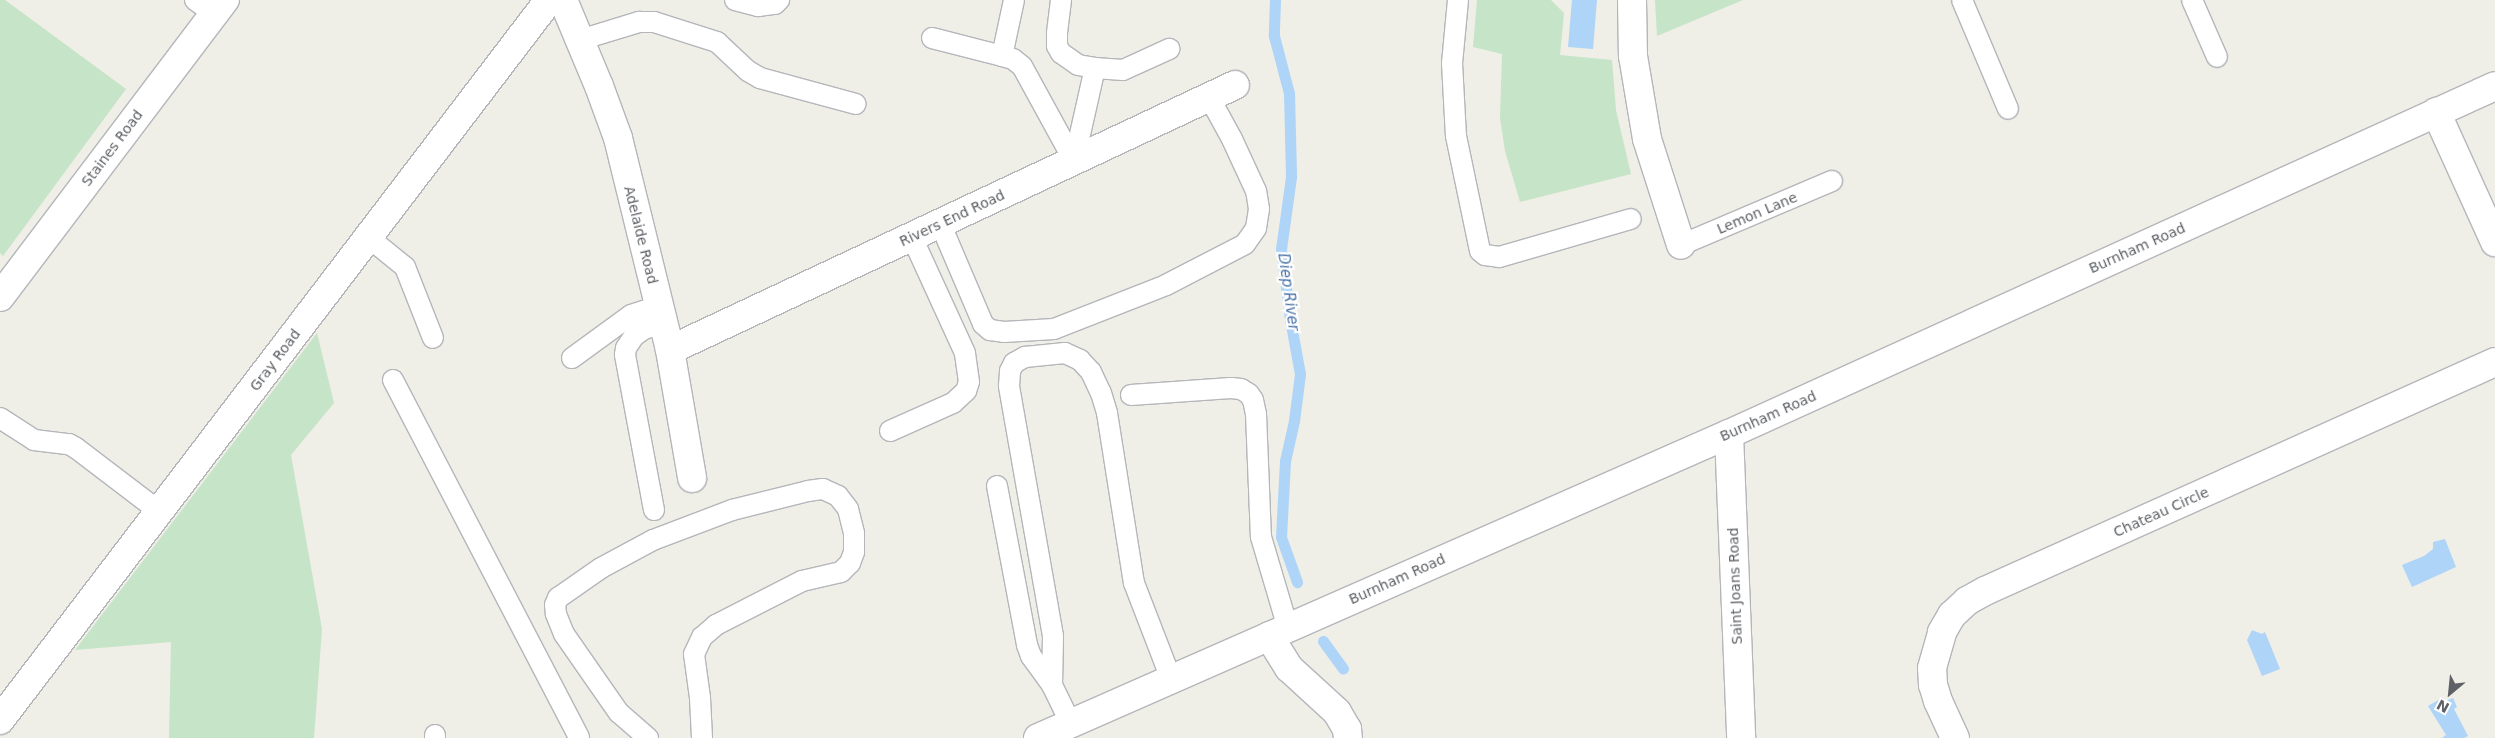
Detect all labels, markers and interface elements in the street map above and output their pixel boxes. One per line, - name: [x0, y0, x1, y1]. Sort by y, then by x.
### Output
- street label: Staines Road: [78, 107, 146, 189]
- street label: Adelaide Road: [621, 184, 661, 286]
- street label: Rivers End Road: [897, 186, 1007, 250]
- street label: Lemon Lane: [1714, 189, 1800, 237]
- street label: Burnham Road: [2086, 219, 2188, 277]
- water label: Diep River: [1274, 252, 1302, 332]
- street label: Gray Road: [246, 326, 304, 394]
- street label: Burnham Road: [1717, 387, 1819, 445]
- street label: Chateau Circle: [2111, 483, 2211, 541]
- street label: Saint Joans Road: [1725, 527, 1745, 645]
- street label: Burnham Road: [1346, 550, 1448, 608]
- north arrow: [2425, 668, 2475, 718]
- text: N: [2434, 696, 2452, 716]

